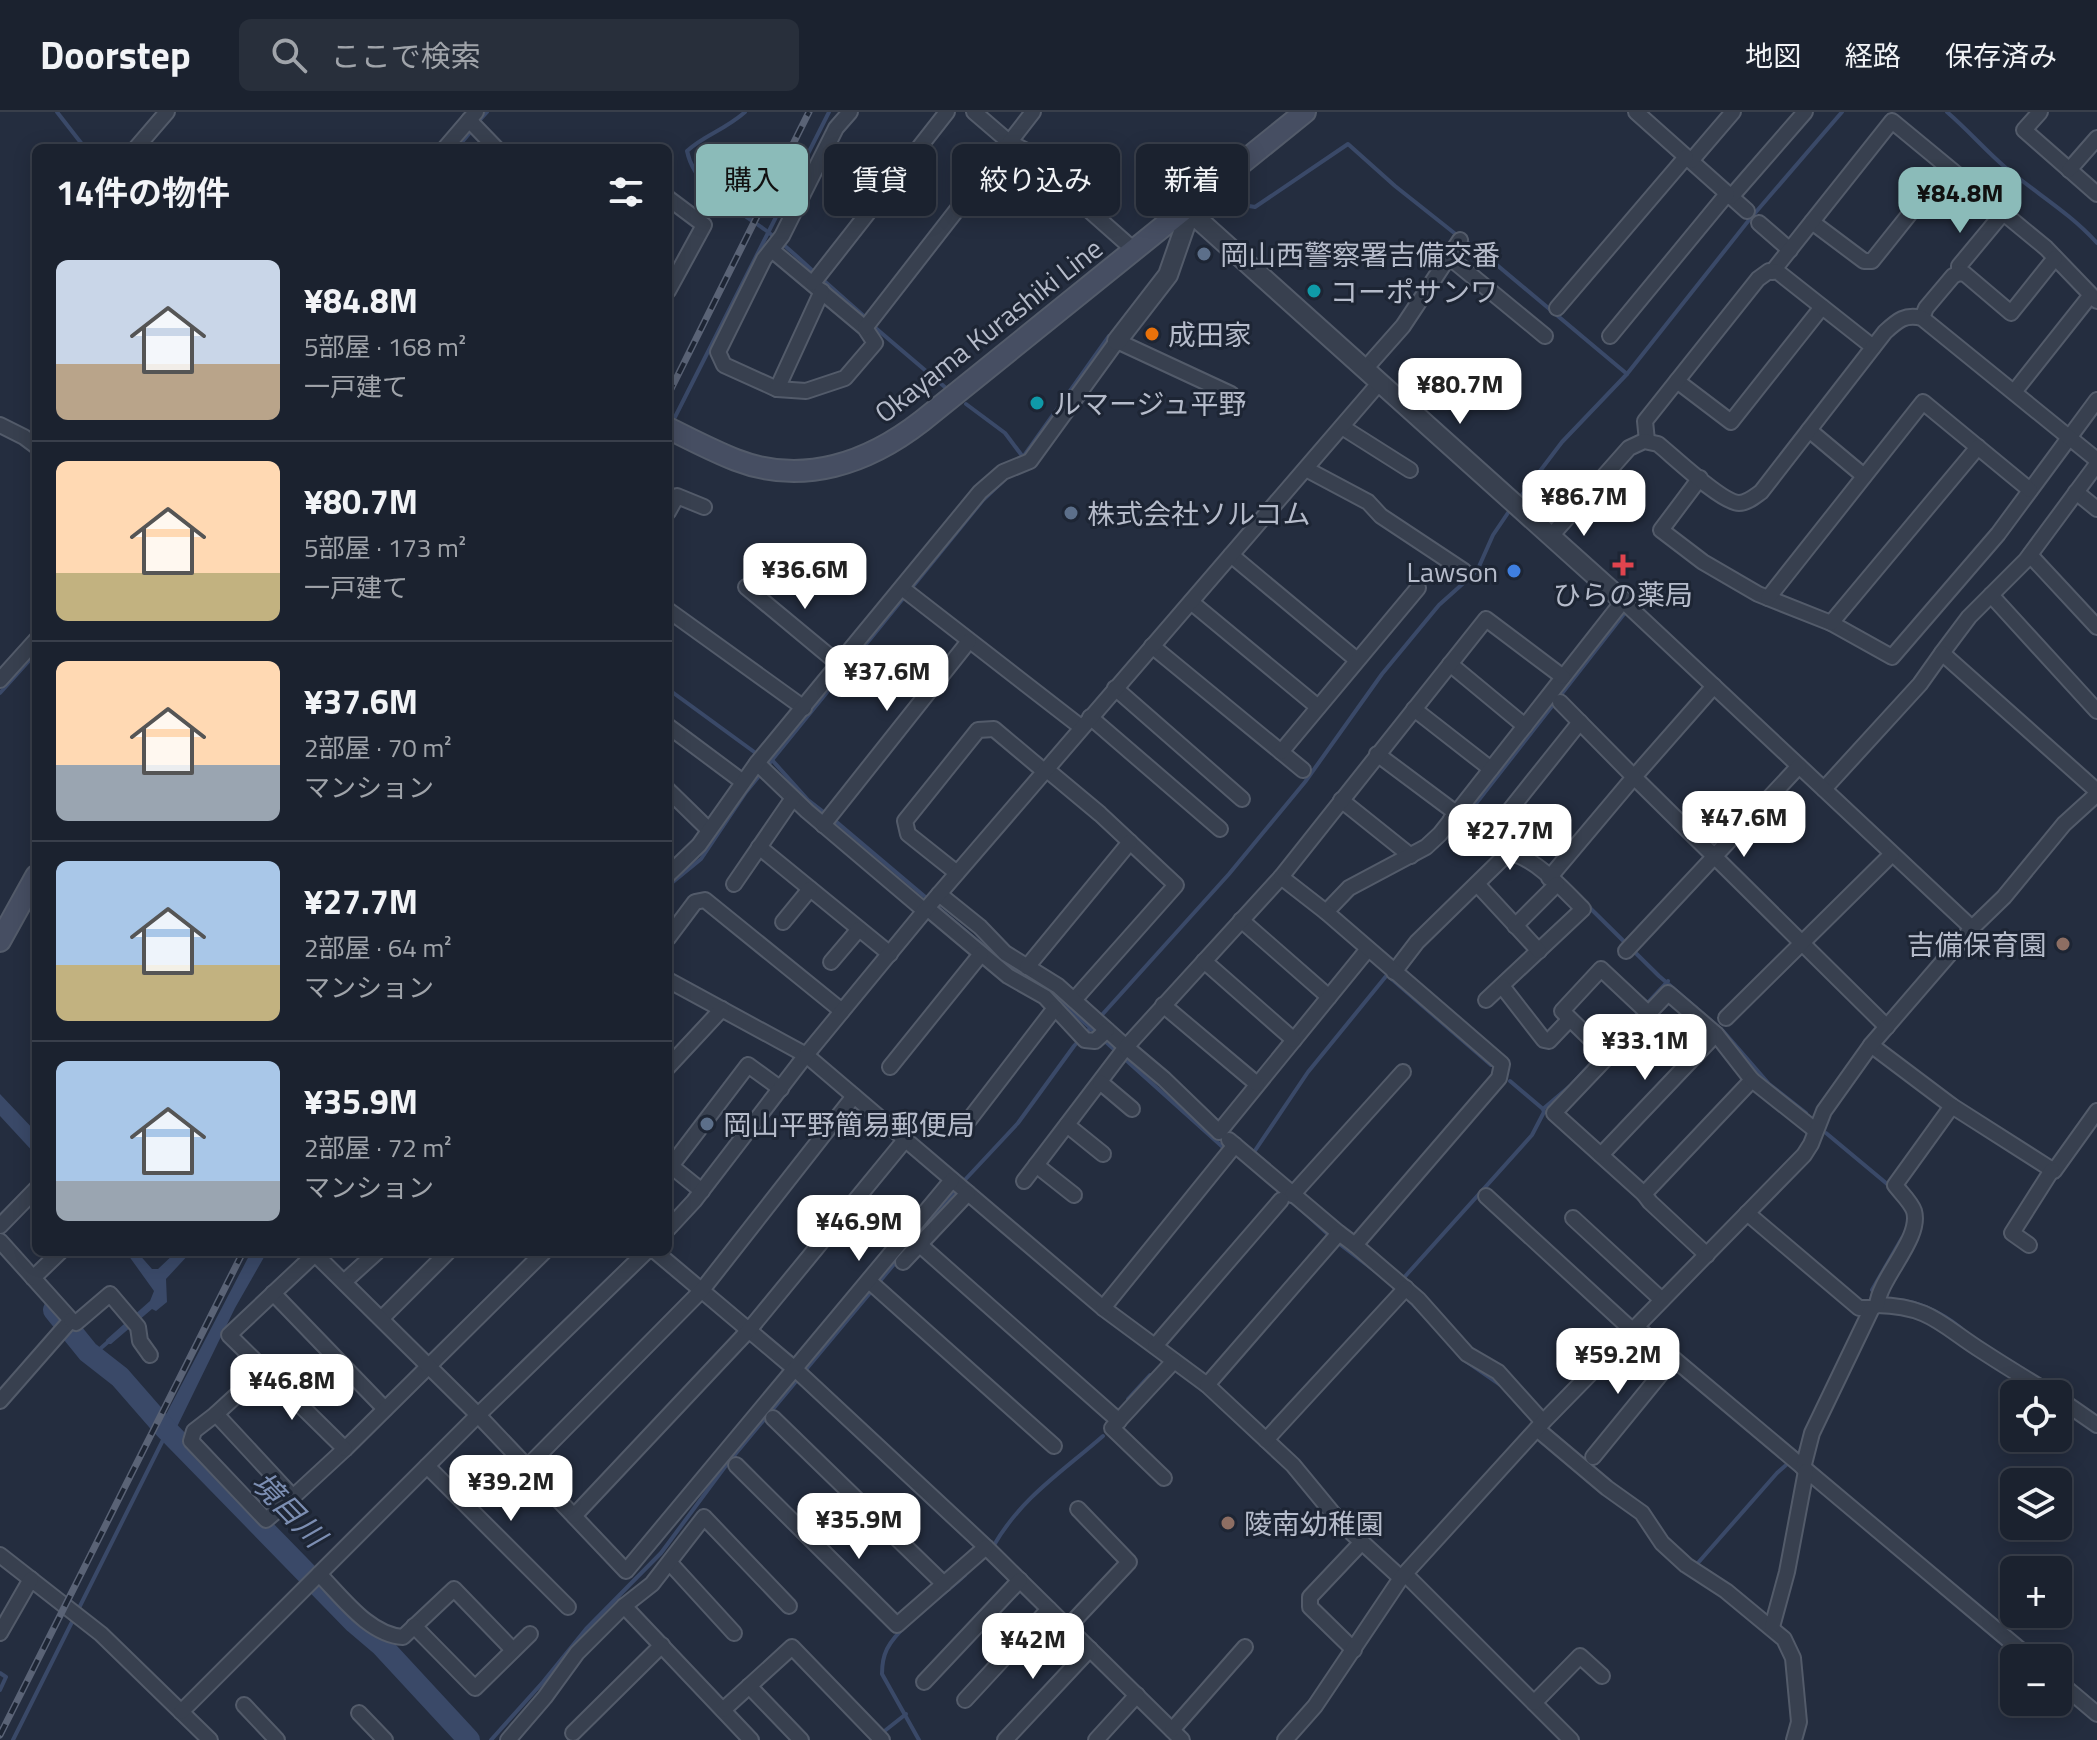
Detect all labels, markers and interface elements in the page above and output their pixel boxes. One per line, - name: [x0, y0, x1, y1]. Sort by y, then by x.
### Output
- search box: [239, 19, 799, 91]
- text: Doorstep: [40, 26, 191, 84]
- icon: search: [267, 33, 311, 77]
- text: ここで検索: [331, 33, 481, 79]
- text: 地図: [1745, 34, 1801, 77]
- text: 経路: [1845, 34, 1901, 77]
- text: 保存済み: [1945, 34, 2057, 77]
- chip: 購入: [696, 144, 808, 216]
- chip: 賃貸: [824, 144, 936, 216]
- chip: 絞り込み: [952, 144, 1120, 216]
- chip: 新着: [1136, 144, 1248, 216]
- text: 14件の物件: [56, 166, 230, 218]
- pin: ¥84.8M: [1895, 167, 2025, 235]
- icon: filters: [604, 170, 648, 214]
- text: ¥84.8M: [1916, 173, 2004, 212]
- street label: Okayama Kurashiki Line: [865, 227, 1111, 433]
- place label: 岡山西警察署吉備交番: [1220, 233, 1500, 276]
- marker: 岡山西警察署吉備交番: [1195, 245, 1213, 263]
- place label: コーポサンワ: [1330, 270, 1498, 313]
- text: ¥84.8M: [304, 274, 418, 326]
- marker: コーポサンワ: [1305, 282, 1323, 300]
- icon: home: [120, 292, 216, 388]
- place label: 成田家: [1168, 313, 1252, 356]
- marker: 成田家: [1143, 325, 1161, 343]
- text: 5部屋 · 168 m²: [304, 327, 466, 366]
- pin: ¥80.7M: [1395, 358, 1525, 426]
- text: ¥80.7M: [1416, 364, 1504, 403]
- text: 一戸建て: [304, 367, 408, 406]
- place label: ルマージュ平野: [1053, 382, 1246, 425]
- marker: ルマージュ平野: [1028, 394, 1046, 412]
- pin: ¥86.7M: [1519, 470, 1649, 538]
- text: ¥80.7M: [304, 475, 418, 527]
- text: ¥86.7M: [1540, 476, 1628, 515]
- place label: 株式会社ソルコム: [1087, 492, 1310, 535]
- icon: home: [120, 493, 216, 589]
- marker: 株式会社ソルコム: [1062, 504, 1080, 522]
- text: 5部屋 · 173 m²: [304, 528, 466, 567]
- pin: ¥36.6M: [740, 543, 870, 611]
- text: ¥36.6M: [761, 549, 849, 588]
- place label: Lawson: [1406, 550, 1498, 593]
- marker: ひらの薬局: [1614, 556, 1632, 574]
- marker: Lawson: [1505, 562, 1523, 580]
- text: 一戸建て: [304, 568, 408, 607]
- place label: ひらの薬局: [1553, 573, 1693, 616]
- pin: ¥37.6M: [822, 645, 952, 713]
- text: ¥37.6M: [843, 651, 931, 690]
- text: ¥37.6M: [304, 675, 418, 727]
- icon: home: [120, 693, 216, 789]
- text: 2部屋 · 70 m²: [304, 728, 452, 767]
- text: マンション: [304, 768, 434, 807]
- pin: ¥47.6M: [1679, 791, 1809, 859]
- text: ¥47.6M: [1700, 797, 1788, 836]
- pin: ¥27.7M: [1445, 804, 1575, 872]
- text: ¥27.7M: [1466, 810, 1554, 849]
- text: ¥27.7M: [304, 875, 418, 927]
- icon: home: [120, 893, 216, 989]
- place label: 吉備保育園: [1907, 923, 2047, 966]
- text: 2部屋 · 64 m²: [304, 928, 452, 967]
- marker: 吉備保育園: [2054, 935, 2072, 953]
- text: マンション: [304, 968, 434, 1007]
- pin: ¥33.1M: [1580, 1014, 1710, 1082]
- text: ¥33.1M: [1601, 1020, 1689, 1059]
- text: ¥35.9M: [304, 1075, 418, 1127]
- icon: home: [120, 1093, 216, 1189]
- place label: 岡山平野簡易郵便局: [723, 1103, 975, 1146]
- marker: 岡山平野簡易郵便局: [698, 1115, 716, 1133]
- text: 2部屋 · 72 m²: [304, 1128, 452, 1167]
- text: マンション: [304, 1168, 434, 1207]
- pin: ¥46.9M: [794, 1195, 924, 1263]
- text: ¥46.9M: [815, 1201, 903, 1240]
- pin: ¥59.2M: [1553, 1328, 1683, 1396]
- text: ¥59.2M: [1574, 1334, 1662, 1373]
- pin: ¥46.8M: [227, 1354, 357, 1422]
- text: ¥46.8M: [248, 1360, 336, 1399]
- map controls: [2000, 1380, 2072, 1716]
- button: locate: [2000, 1380, 2072, 1452]
- pin: ¥39.2M: [446, 1455, 576, 1523]
- water label: 境目川: [241, 1461, 339, 1560]
- text: ¥39.2M: [467, 1461, 555, 1500]
- button: layers: [2000, 1468, 2072, 1540]
- pin: ¥35.9M: [794, 1493, 924, 1561]
- text: ¥35.9M: [815, 1499, 903, 1538]
- place label: 陵南幼稚園: [1244, 1502, 1384, 1545]
- marker: 陵南幼稚園: [1219, 1514, 1237, 1532]
- button: +: [2000, 1556, 2072, 1628]
- pin: ¥42M: [986, 1613, 1080, 1681]
- text: ¥42M: [1000, 1619, 1066, 1658]
- button: −: [2000, 1644, 2072, 1716]

